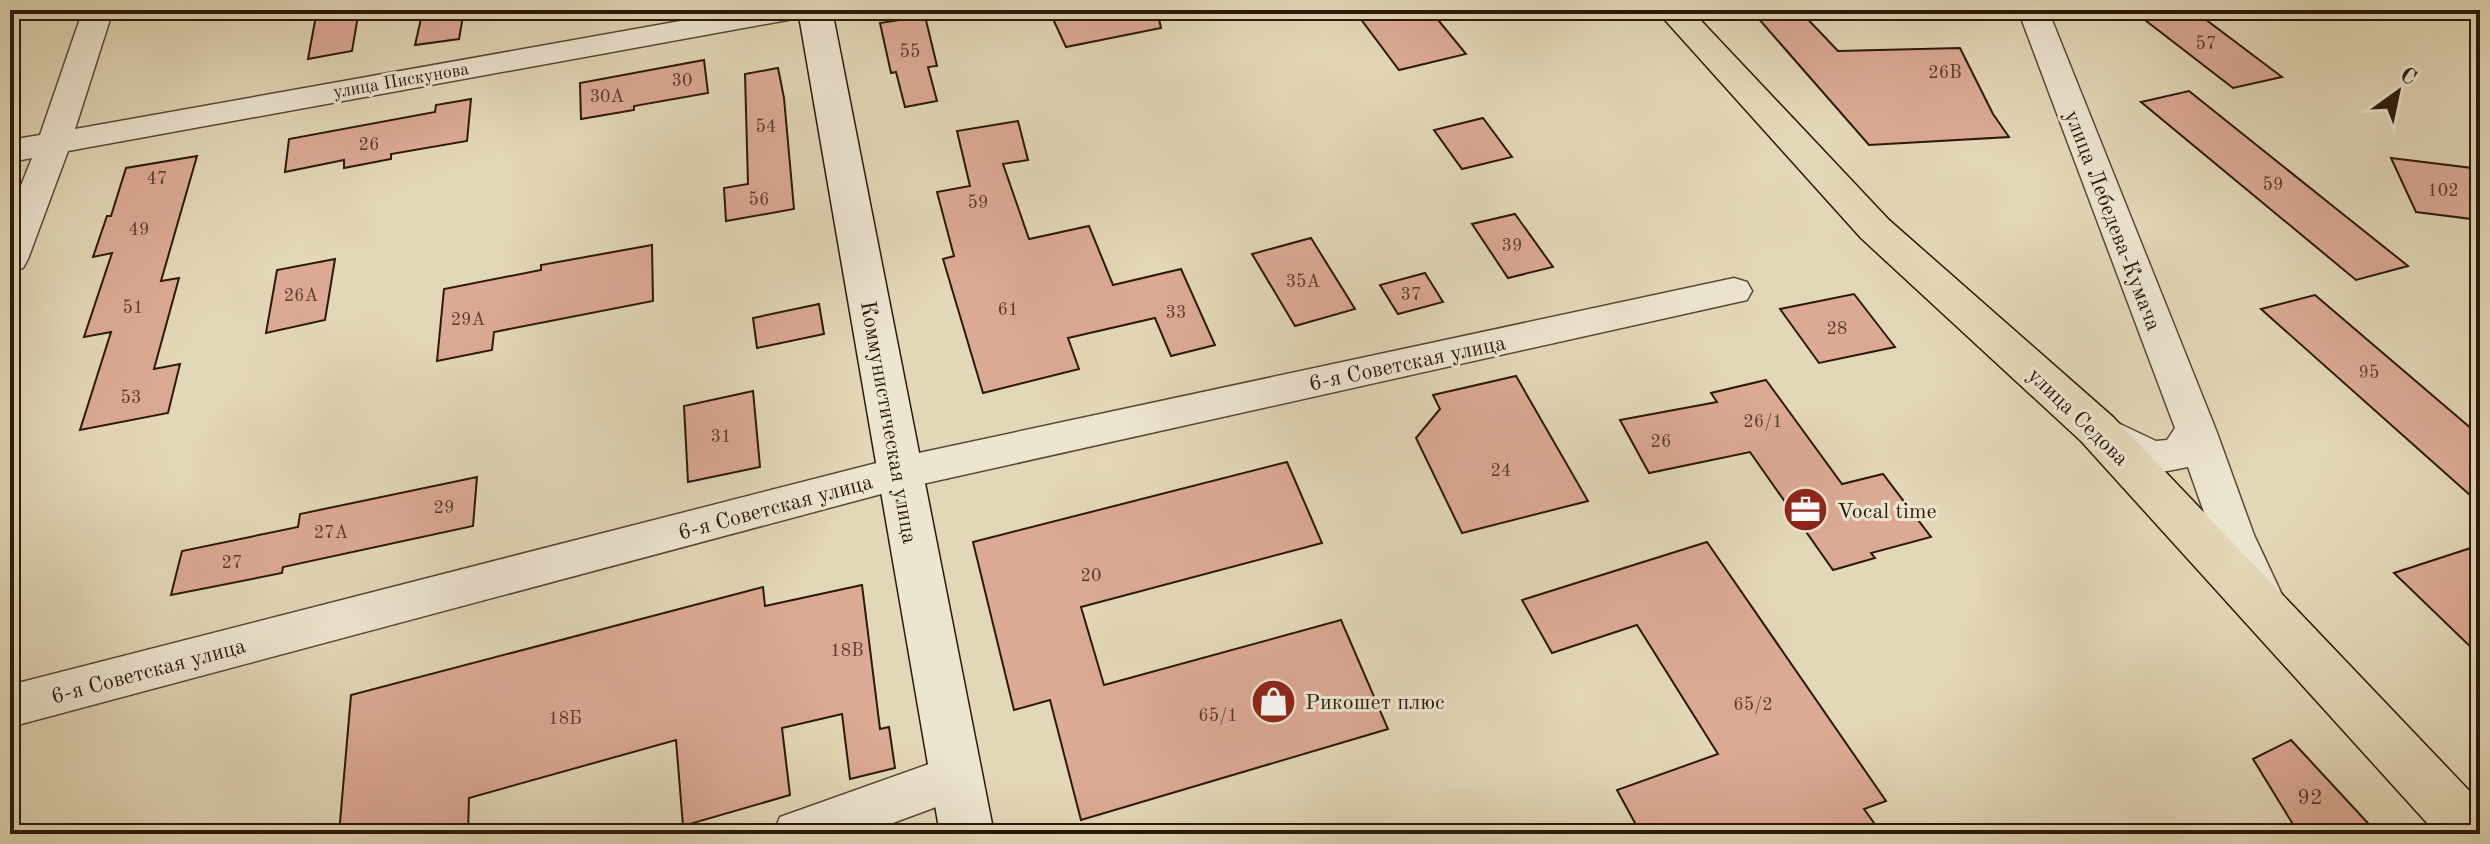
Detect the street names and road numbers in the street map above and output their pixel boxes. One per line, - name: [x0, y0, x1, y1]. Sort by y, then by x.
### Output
- street label: улица Пискунова: [332, 60, 471, 102]
- street label: улица Лебедева-Кумача: [2060, 107, 2164, 334]
- street label: Коммунистическая улица: [856, 299, 920, 546]
- street label: 6-я Советская улица: [1307, 332, 1508, 396]
- street label: улица Седова: [2023, 364, 2132, 471]
- street label: 6-я Советская улица: [676, 471, 875, 545]
- street label: 6-я Советская улица: [49, 635, 248, 709]

